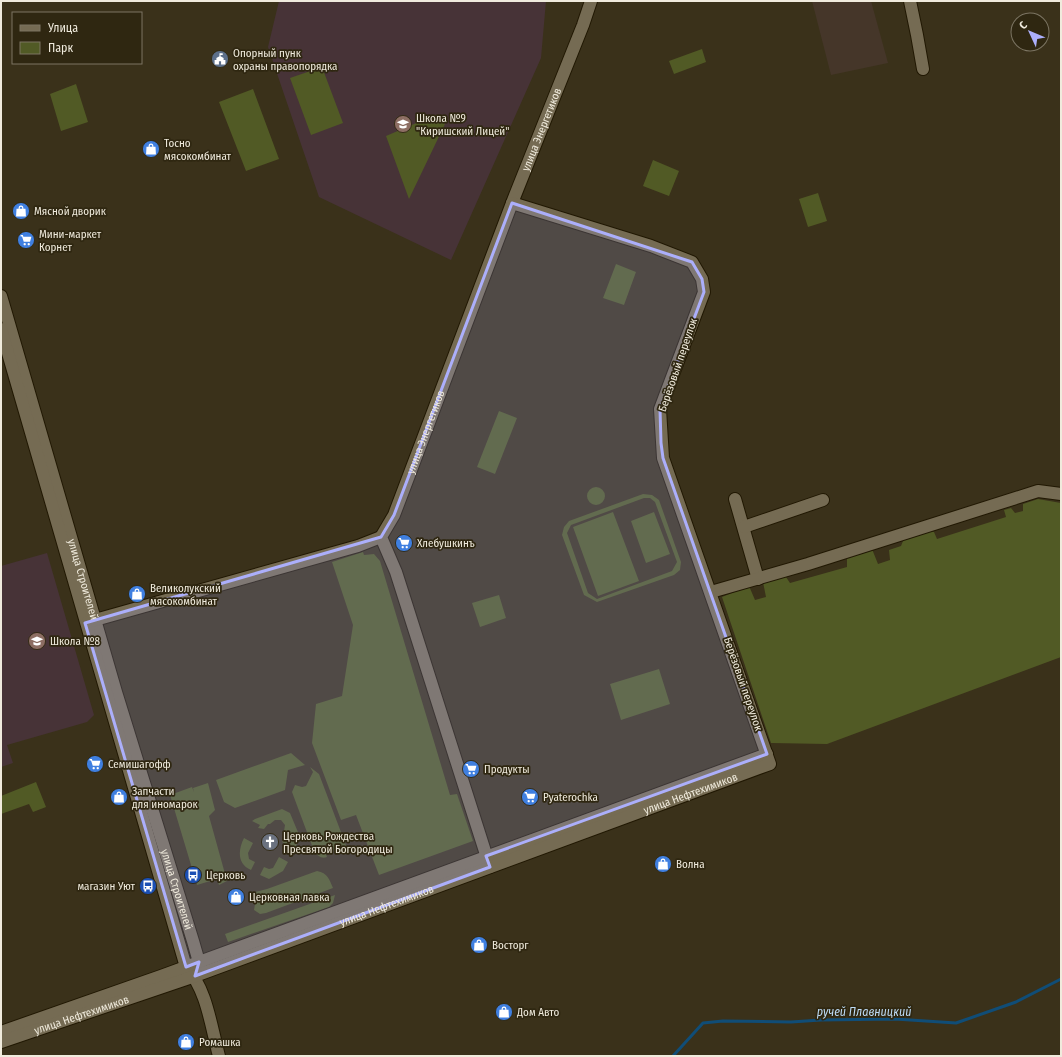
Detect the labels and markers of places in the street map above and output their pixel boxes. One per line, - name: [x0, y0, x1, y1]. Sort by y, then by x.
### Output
- place label: Опорный пунк охраны правопорядка: [233, 47, 337, 73]
- public building icon: Опорный пунк охраны правопорядка: [210, 49, 230, 69]
- place label: Школа №9 "Киришский Лицей": [416, 112, 509, 138]
- school or university icon: Школа №9 "Киришский Лицей": [393, 114, 413, 134]
- place label: Тосно мясокомбинат: [164, 137, 232, 163]
- shop icon: Тосно мясокомбинат: [141, 139, 161, 159]
- shop icon: Мясной дворик: [11, 201, 31, 221]
- place label: Мясной дворик: [34, 205, 107, 218]
- place label: Мини-маркет Корнет: [39, 228, 102, 254]
- supermarket icon: Мини-маркет Корнет: [16, 230, 36, 250]
- supermarket icon: Хлебушкинъ: [394, 533, 414, 553]
- place label: Хлебушкинъ: [417, 537, 475, 550]
- place label: Великолукский мясокомбинат: [150, 582, 221, 608]
- shop icon: Великолукский мясокомбинат: [127, 584, 147, 604]
- school or university icon: Школа №8: [27, 631, 47, 651]
- place label: Школа №8: [50, 635, 100, 648]
- supermarket icon: Семишагофф: [85, 754, 105, 774]
- place label: Семишагофф: [108, 758, 171, 771]
- supermarket icon: Продукты: [461, 759, 481, 779]
- place label: Продукты: [484, 763, 530, 776]
- place label: Запчасти для иномарок: [132, 785, 199, 811]
- shop icon: Запчасти для иномарок: [109, 787, 129, 807]
- supermarket icon: Pyaterochka: [520, 787, 540, 807]
- place label: Pyaterochka: [543, 791, 598, 804]
- place label: Церковь Рождества Пресвятой Богородицы: [283, 830, 393, 856]
- church icon: Церковь Рождества Пресвятой Богородицы: [260, 832, 280, 852]
- shop icon: Волна: [653, 854, 673, 874]
- place label: Волна: [676, 858, 705, 871]
- bus stop icon: Церковь: [183, 865, 203, 885]
- place label: Церковь: [206, 869, 245, 882]
- bus stop icon: магазин Уют: [138, 876, 158, 896]
- place label: магазин Уют: [77, 880, 136, 893]
- shop icon: Церковная лавка: [226, 887, 246, 907]
- place label: Церковная лавка: [249, 891, 330, 904]
- shop icon: Восторг: [469, 935, 489, 955]
- place label: Восторг: [492, 939, 529, 952]
- shop icon: Дом Авто: [494, 1002, 514, 1022]
- place label: Дом Авто: [516, 1006, 559, 1019]
- shop icon: Ромашка: [176, 1032, 196, 1052]
- place label: Ромашка: [199, 1036, 241, 1049]

